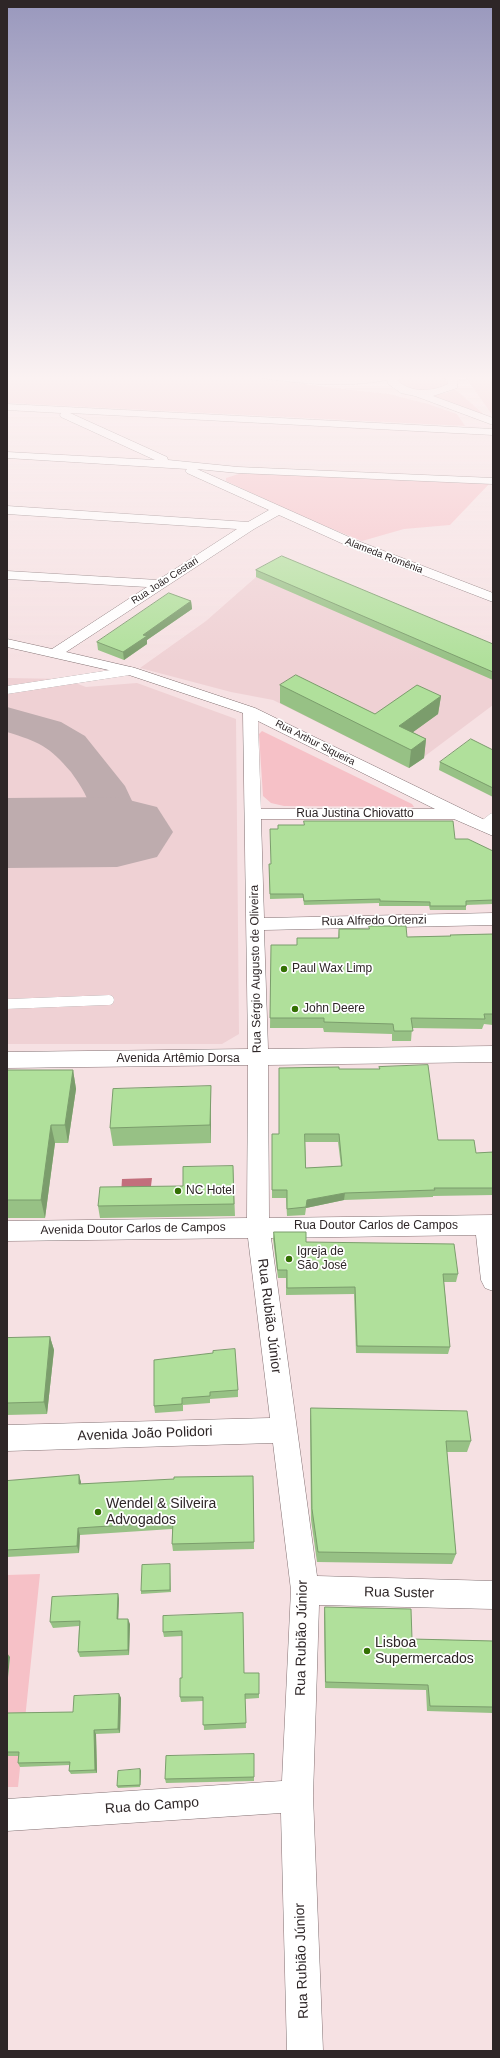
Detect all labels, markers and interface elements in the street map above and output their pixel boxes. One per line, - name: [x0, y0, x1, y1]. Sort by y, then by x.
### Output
- street label: Alameda Romênia: [343, 536, 425, 576]
- street label: Rua João Cestari: [129, 555, 201, 607]
- street label: Rua Arthur Siqueira: [273, 718, 357, 768]
- street label: Rua Justina Chiovatto: [296, 807, 414, 821]
- street label: Rua Sérgio Augusto de Oliveira: [247, 885, 265, 1053]
- street label: Rua Alfredo Ortenzi: [321, 913, 427, 929]
- place label: Paul Wax Limp: [292, 962, 372, 976]
- marker: Paul Wax Limp: [279, 964, 289, 974]
- place label: John Deere: [303, 1002, 365, 1016]
- marker: John Deere: [290, 1004, 300, 1014]
- street label: Avenida Artêmio Dorsa: [116, 1052, 240, 1066]
- place label: NC Hotel: [186, 1184, 235, 1198]
- marker: NC Hotel: [173, 1186, 183, 1196]
- street label: Rua Doutor Carlos de Campos: [294, 1219, 458, 1233]
- street label: Avenida Doutor Carlos de Campos: [40, 1220, 226, 1238]
- place label: Igreja de São José: [297, 1245, 347, 1273]
- marker: Igreja de São José: [284, 1254, 294, 1264]
- street label: Rua Rubião Júnior: [254, 1257, 284, 1375]
- street label: Avenida João Polidori: [77, 1423, 213, 1445]
- place label: Wendel & Silveira Advogados: [106, 1496, 216, 1528]
- marker: Wendel & Silveira Advogados: [93, 1507, 103, 1517]
- street label: Rua Rubião Júnior: [293, 1580, 311, 1696]
- street label: Rua Suster: [364, 1584, 434, 1602]
- place label: Lisboa Supermercados: [375, 1635, 474, 1668]
- marker: Lisboa Supermercados: [362, 1646, 372, 1656]
- street label: Rua do Campo: [104, 1794, 200, 1818]
- street label: Rua Rubião Júnior: [292, 1903, 312, 2019]

